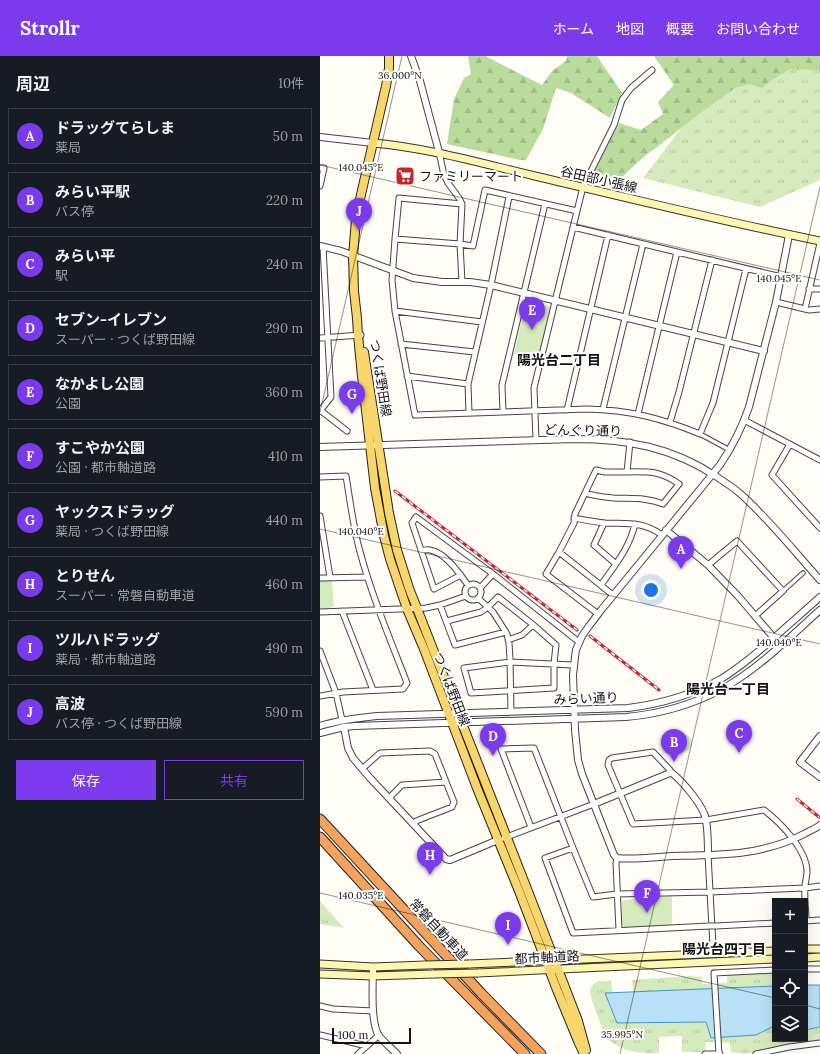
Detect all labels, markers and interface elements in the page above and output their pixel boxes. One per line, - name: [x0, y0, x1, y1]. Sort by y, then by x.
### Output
- text: Strollr: [20, 16, 80, 40]
- text: ホーム: [552, 20, 594, 38]
- text: 地図: [616, 20, 644, 38]
- text: 概要: [666, 20, 694, 38]
- text: お問い合わせ: [716, 20, 800, 38]
- text: 36.000°N: [378, 69, 422, 82]
- text: 周辺: [16, 73, 50, 95]
- text: 10件: [278, 75, 304, 92]
- text: ドラッグてらしま: [55, 118, 175, 137]
- text: A: [26, 128, 34, 145]
- text: 50 m: [273, 128, 303, 145]
- text: 薬局: [55, 139, 81, 156]
- text: 140.045°E: [339, 161, 383, 174]
- street label: 谷田部小張線: [559, 162, 639, 197]
- supermarket icon: ファミリーマート: [394, 165, 416, 187]
- place label: ファミリーマート: [419, 168, 523, 185]
- text: みらい平駅: [55, 182, 130, 201]
- text: B: [26, 192, 34, 209]
- text: 220 m: [266, 192, 303, 209]
- pin: J: [346, 198, 372, 231]
- text: バス停: [55, 203, 94, 220]
- text: みらい平: [55, 246, 115, 265]
- text: C: [26, 256, 34, 273]
- text: 240 m: [266, 256, 303, 273]
- text: 駅: [55, 267, 68, 284]
- text: 140.045°E: [757, 272, 801, 285]
- pin: E: [519, 297, 545, 330]
- text: セブン-イレブン: [55, 310, 167, 329]
- text: D: [25, 320, 35, 337]
- text: 290 m: [265, 320, 303, 337]
- text: スーパー · つくば野田線: [55, 331, 195, 348]
- street label: つくば野田線: [366, 338, 395, 418]
- district label: 陽光台二丁目: [517, 351, 601, 369]
- text: なかよし公園: [55, 374, 144, 393]
- pin: G: [339, 381, 365, 414]
- text: E: [26, 384, 34, 401]
- text: 360 m: [265, 384, 303, 401]
- text: 公園: [55, 395, 81, 412]
- street label: どんぐり通り: [544, 421, 622, 440]
- text: すこやか公園: [55, 438, 145, 457]
- text: F: [26, 448, 34, 465]
- text: 410 m: [268, 448, 303, 465]
- text: 公園 · 都市軸道路: [55, 459, 156, 476]
- text: ヤックスドラッグ: [55, 502, 175, 521]
- text: G: [25, 512, 35, 529]
- text: 440 m: [266, 512, 303, 529]
- text: 薬局 · つくば野田線: [55, 523, 169, 540]
- text: 140.040°E: [338, 525, 384, 538]
- pin: A: [668, 536, 694, 569]
- text: とりせん: [55, 566, 115, 585]
- text: H: [25, 576, 35, 593]
- text: 460 m: [265, 576, 303, 593]
- your location: [641, 580, 661, 600]
- text: スーパー · 常磐自動車道: [55, 587, 195, 604]
- text: ツルハドラッグ: [55, 630, 160, 649]
- text: 140.040°E: [756, 636, 802, 649]
- text: I: [27, 640, 33, 657]
- text: 490 m: [265, 640, 303, 657]
- street label: つくば野田線: [430, 650, 473, 729]
- text: 薬局 · 都市軸道路: [55, 651, 156, 668]
- district label: 陽光台一丁目: [686, 680, 770, 698]
- street label: みらい通り: [553, 689, 619, 708]
- text: 高波: [55, 694, 85, 713]
- text: J: [27, 704, 33, 721]
- text: 590 m: [265, 704, 303, 721]
- text: バス停 · つくば野田線: [55, 715, 182, 732]
- pin: C: [726, 720, 752, 753]
- pin: D: [480, 723, 506, 756]
- pin: B: [661, 729, 687, 762]
- button: 保存: [16, 760, 156, 800]
- button: 共有: [164, 760, 304, 800]
- pin: H: [417, 842, 443, 875]
- pin: F: [634, 880, 660, 913]
- text: 140.035°E: [339, 889, 383, 902]
- street label: 常磐自動車道: [406, 895, 471, 964]
- map controls: [772, 898, 808, 1042]
- button: +: [772, 898, 808, 934]
- pin: I: [495, 912, 521, 945]
- button: −: [772, 934, 808, 970]
- district label: 陽光台四丁目: [682, 940, 766, 958]
- street label: 都市軸道路: [514, 947, 580, 968]
- button: locate: [772, 970, 808, 1006]
- button: layers: [772, 1006, 808, 1042]
- scale bar: [332, 1026, 411, 1045]
- text: 100 m: [338, 1028, 368, 1042]
- text: 35.995°N: [601, 1028, 643, 1041]

